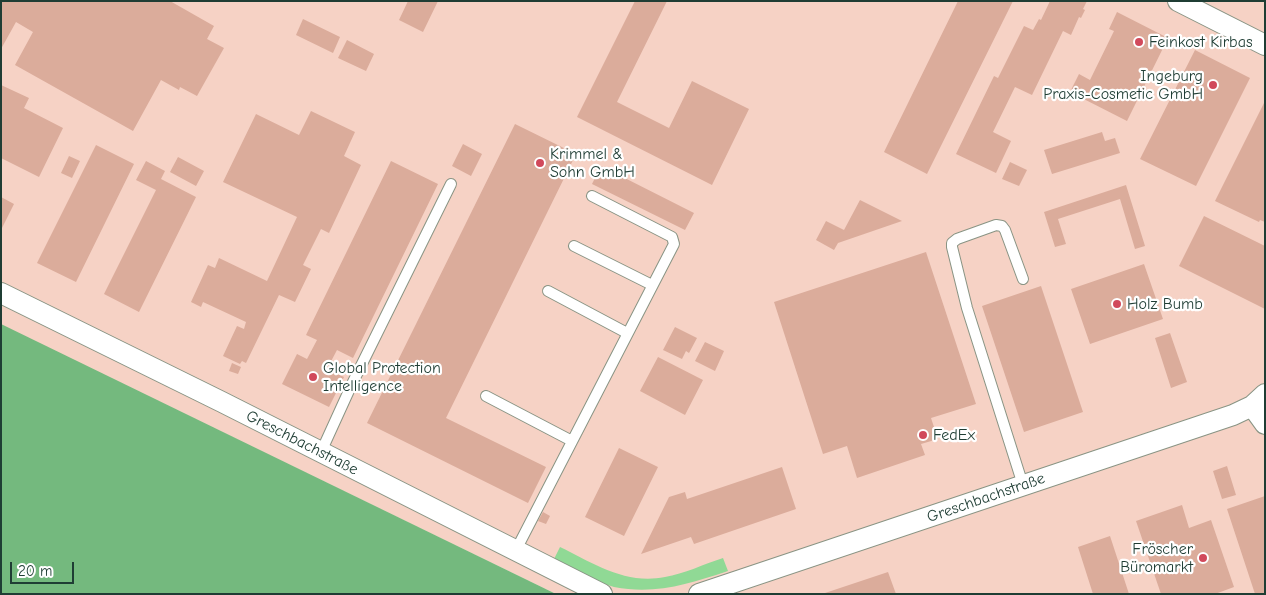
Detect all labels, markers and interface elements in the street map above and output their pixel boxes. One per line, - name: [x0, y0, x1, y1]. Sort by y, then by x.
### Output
- place label: Feinkost Kirbas: [1149, 32, 1253, 52]
- marker: Feinkost Kirbas: [1133, 36, 1145, 48]
- place label: Ingeburg Praxis-Cosmetic GmbH: [1043, 66, 1203, 104]
- marker: Ingeburg Praxis-Cosmetic GmbH: [1207, 79, 1219, 91]
- place label: Krimmel & Sohn GmbH: [550, 144, 635, 182]
- marker: Krimmel & Sohn GmbH: [534, 157, 546, 169]
- place label: Holz Bumb: [1127, 294, 1203, 314]
- marker: Holz Bumb: [1111, 298, 1123, 310]
- place label: Global Protection Intelligence: [323, 358, 441, 396]
- marker: Global Protection Intelligence: [307, 371, 319, 383]
- street label: Greschbachstraße: [243, 406, 361, 480]
- place label: FedEx: [933, 425, 975, 445]
- marker: FedEx: [917, 429, 929, 441]
- street label: Greschbachstraße: [924, 469, 1048, 527]
- place label: Fröscher Büromarkt: [1120, 539, 1193, 577]
- scale bar: [12, 552, 76, 584]
- marker: Fröscher Büromarkt: [1197, 552, 1209, 564]
- text: 20 m: [18, 562, 52, 580]

